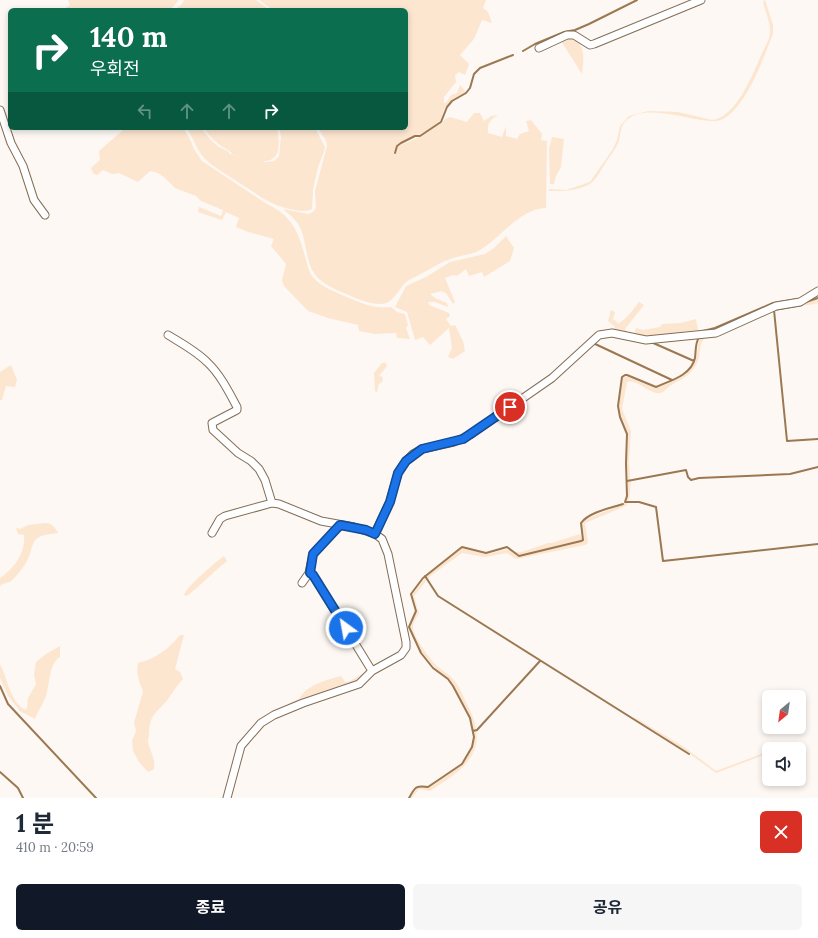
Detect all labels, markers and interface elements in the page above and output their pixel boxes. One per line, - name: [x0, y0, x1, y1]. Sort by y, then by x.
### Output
- text: 140 m: [90, 19, 168, 55]
- icon: right: [24, 24, 76, 76]
- text: 우회전: [90, 57, 140, 80]
- icon: left: [134, 100, 156, 122]
- icon: ahead: [176, 100, 198, 122]
- icon: ahead: [218, 100, 240, 122]
- icon: right: [260, 100, 282, 122]
- pin: [493, 390, 527, 424]
- icon: arrive: [499, 396, 521, 418]
- position arrow: [325, 607, 367, 649]
- north arrow: [762, 690, 806, 734]
- map controls: [762, 690, 806, 786]
- button: sound: [762, 742, 806, 786]
- text: 1 분: [16, 808, 54, 839]
- button: close: [760, 811, 802, 853]
- text: 410 m · 20:59: [16, 839, 94, 856]
- button: 종료: [16, 884, 405, 930]
- button: 공유: [413, 884, 802, 930]

